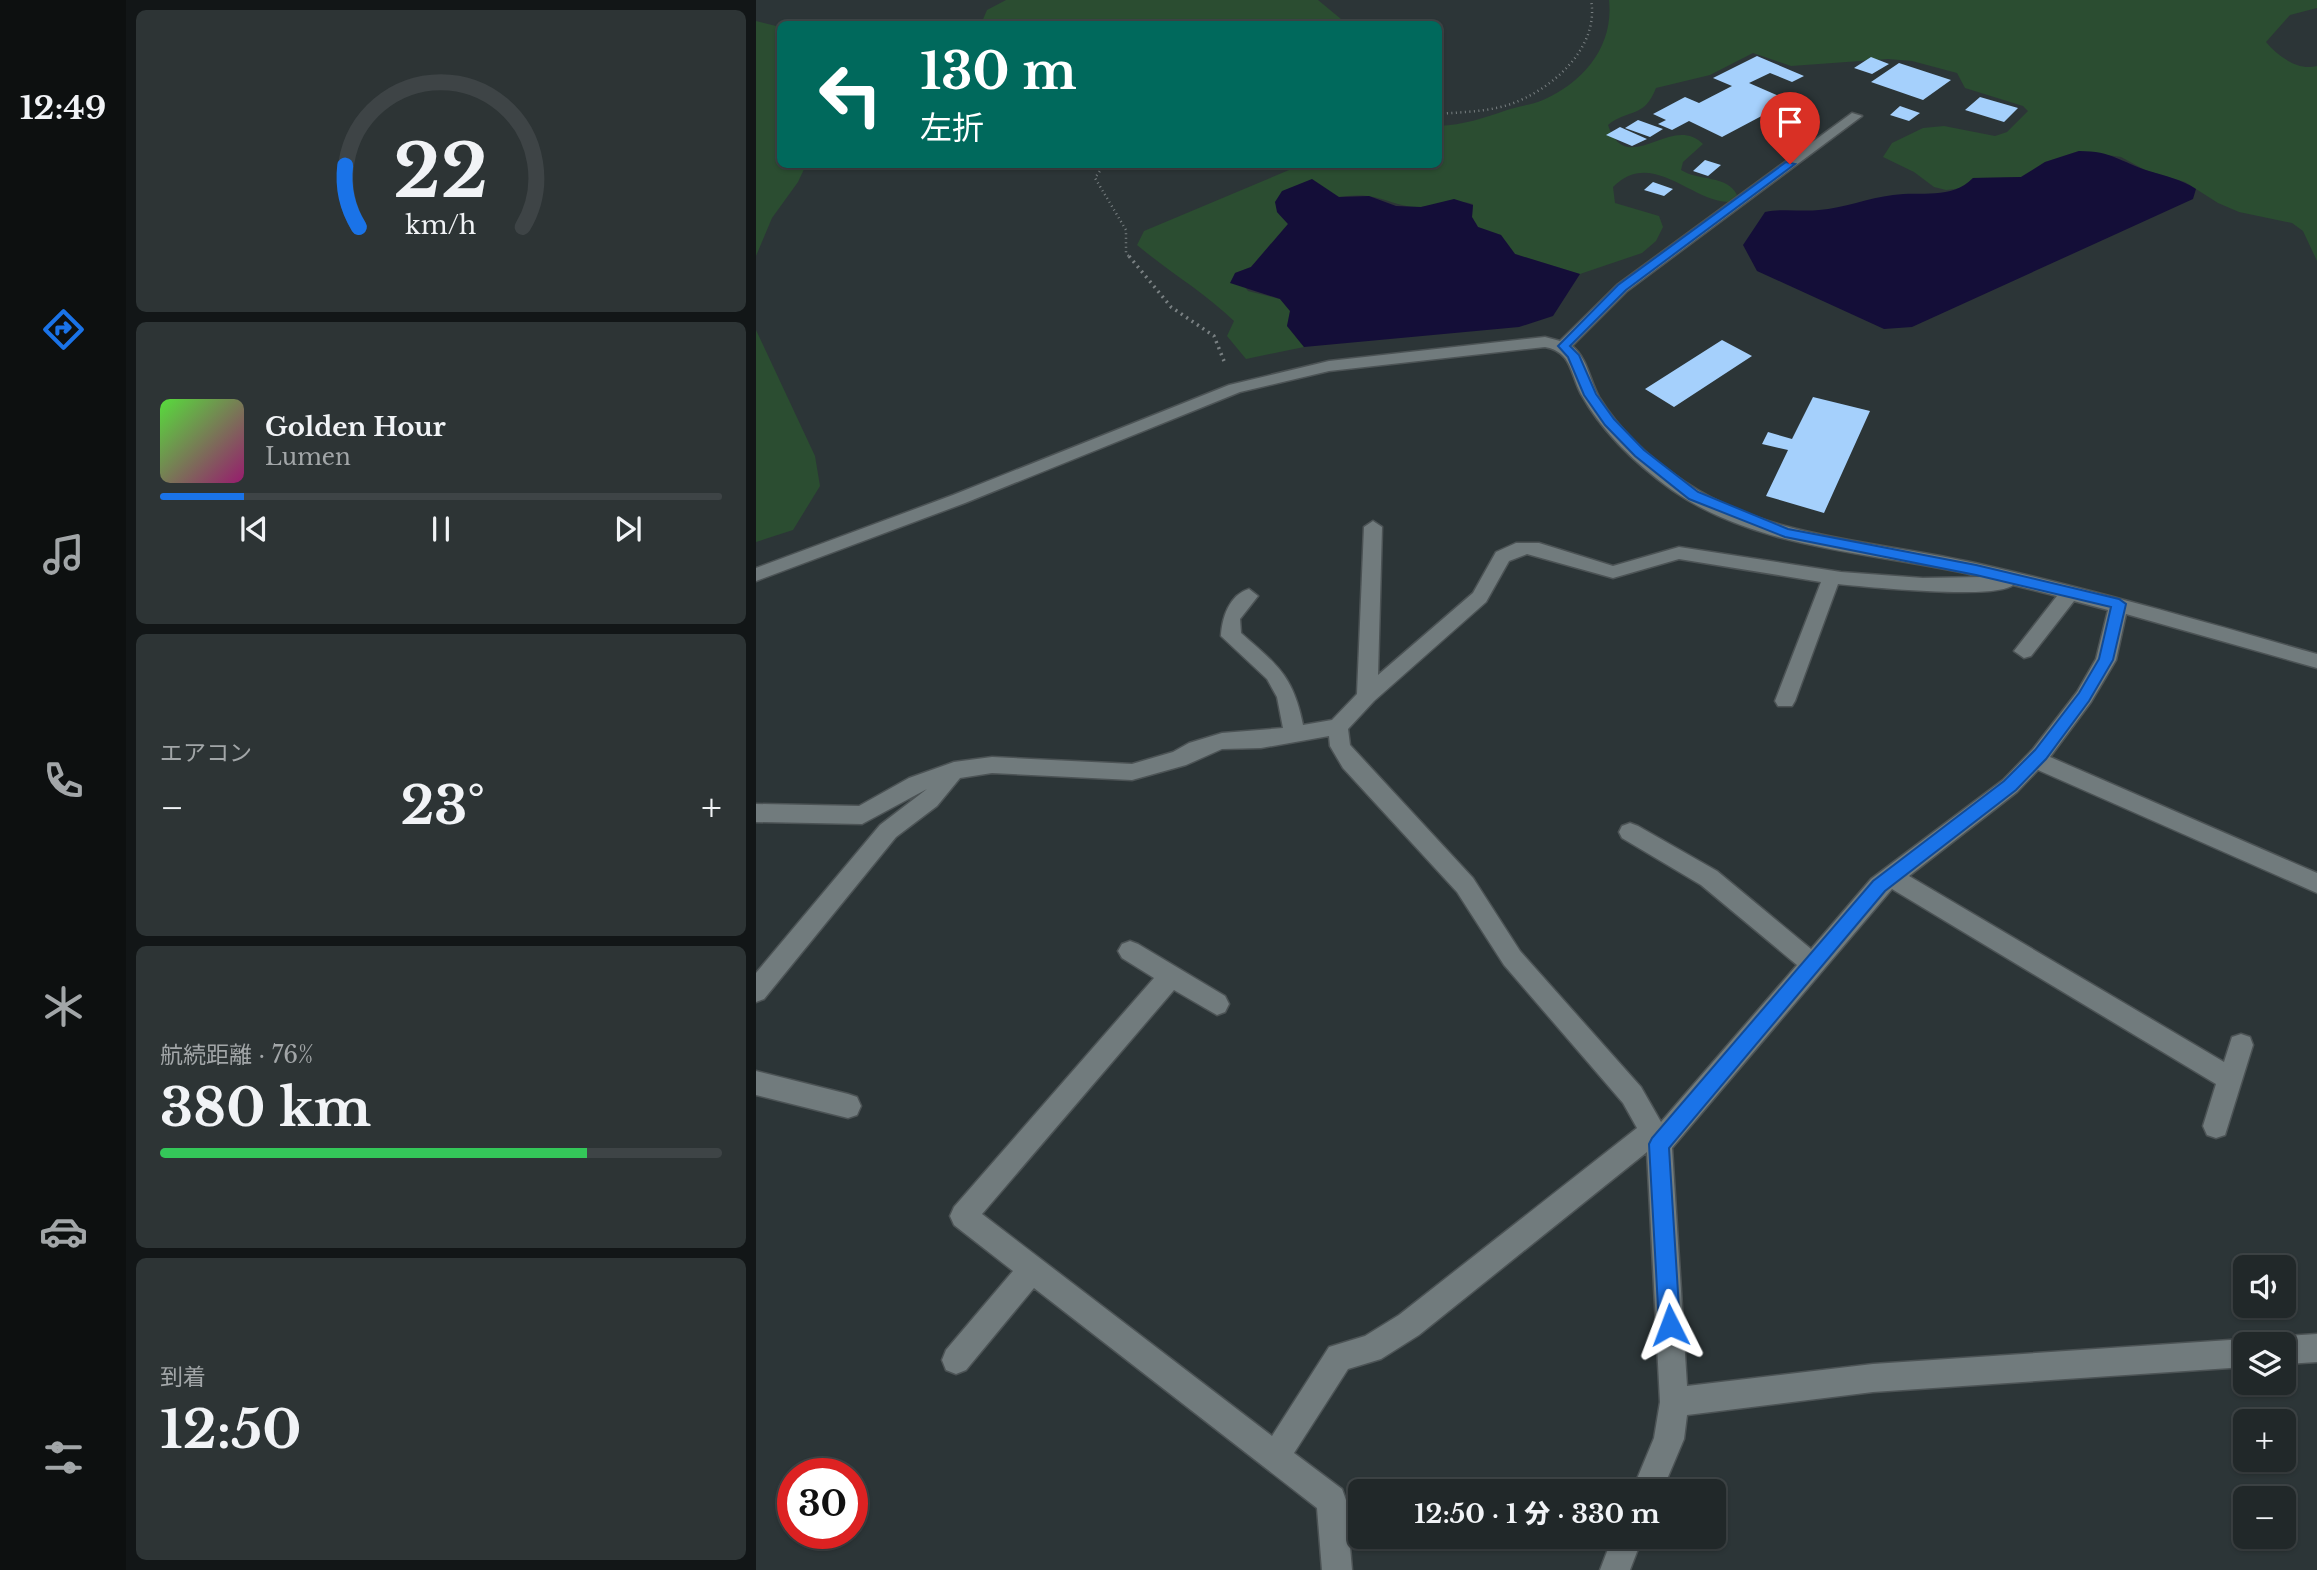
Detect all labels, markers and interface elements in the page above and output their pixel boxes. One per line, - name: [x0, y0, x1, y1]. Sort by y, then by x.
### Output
- text: 130 m: [920, 41, 1077, 102]
- icon: left: [805, 49, 896, 140]
- text: 12:49: [20, 88, 106, 128]
- pin: [1760, 92, 1820, 164]
- icon: arrive: [1771, 103, 1809, 141]
- text: 左折: [920, 108, 984, 148]
- text: 22: [394, 126, 488, 217]
- text: km/h: [406, 210, 476, 241]
- icon: directions: [39, 305, 88, 354]
- text: Golden Hour: [265, 411, 446, 443]
- text: Lumen: [265, 443, 351, 471]
- icon: previous: [235, 510, 273, 548]
- icon: pause: [422, 510, 460, 548]
- icon: next: [609, 510, 647, 548]
- icon: music: [39, 530, 88, 579]
- text: エアコン: [160, 739, 252, 767]
- icon: phone: [39, 756, 88, 805]
- text: 23°: [400, 774, 485, 838]
- text: −: [160, 784, 184, 831]
- text: +: [701, 784, 722, 831]
- icon: climate: [39, 982, 88, 1031]
- text: 航続距離 · 76%: [160, 1041, 314, 1069]
- text: 380 km: [160, 1076, 371, 1140]
- icon: car: [39, 1207, 88, 1256]
- map controls: [2233, 1255, 2296, 1549]
- button: sound: [2233, 1255, 2296, 1318]
- position arrow: [1633, 1288, 1707, 1362]
- button: layers: [2233, 1332, 2296, 1395]
- text: 到着: [160, 1363, 206, 1391]
- text: 12:50: [160, 1398, 302, 1462]
- button: +: [2233, 1409, 2296, 1472]
- icon: filters: [39, 1433, 88, 1482]
- speed limit sign: 30: [777, 1458, 868, 1549]
- button: −: [2233, 1486, 2296, 1549]
- text: 12:50 · 1 分 · 330 m: [1414, 1498, 1660, 1530]

